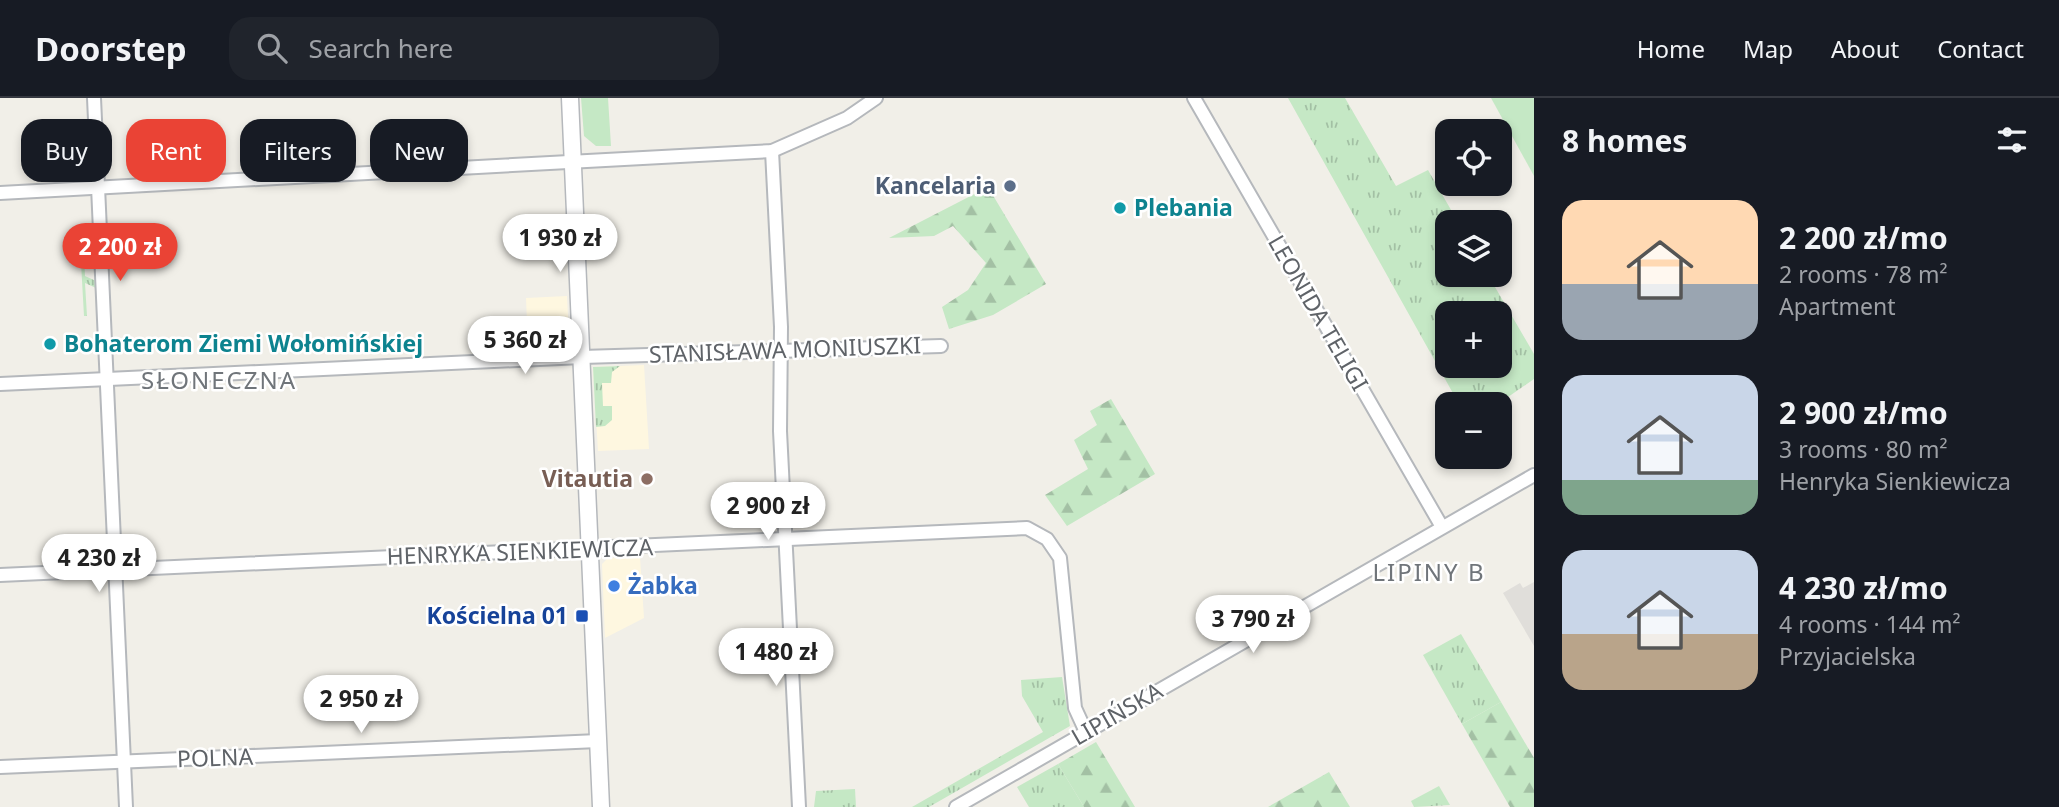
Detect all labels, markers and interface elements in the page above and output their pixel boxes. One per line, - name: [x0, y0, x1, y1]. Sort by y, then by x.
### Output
- search box: [229, 17, 719, 80]
- text: Doorstep: [35, 26, 187, 71]
- icon: search: [253, 29, 291, 67]
- text: Search here: [309, 30, 453, 66]
- text: Home: [1637, 32, 1705, 65]
- text: Map: [1743, 32, 1793, 65]
- text: About: [1831, 32, 1899, 65]
- text: Contact: [1937, 32, 2024, 65]
- chip: Buy: [21, 119, 112, 182]
- chip: Rent: [126, 119, 226, 182]
- chip: Filters: [240, 119, 356, 182]
- chip: New: [370, 119, 468, 182]
- map controls: [1435, 119, 1512, 469]
- button: locate: [1435, 119, 1512, 196]
- text: 8 homes: [1562, 120, 1687, 161]
- icon: filters: [1993, 121, 2031, 159]
- place label: Kancelaria: [875, 169, 996, 201]
- marker: Kancelaria: [1002, 178, 1018, 194]
- place label: Plebania: [1134, 191, 1233, 223]
- marker: Plebania: [1112, 200, 1128, 216]
- button: layers: [1435, 210, 1512, 287]
- pin: 1 930 zł: [488, 214, 632, 274]
- text: 2 200 zł/mo: [1779, 217, 1948, 258]
- text: 1 930 zł: [519, 221, 601, 253]
- pin: 2 200 zł: [48, 223, 192, 283]
- icon: home: [1618, 228, 1702, 312]
- street label: LEONIDA TELIGI: [1261, 229, 1376, 396]
- text: 2 200 zł: [79, 230, 161, 262]
- text: 2 rooms · 78 m²: [1779, 258, 1948, 290]
- text: Apartment: [1779, 290, 1896, 322]
- button: +: [1435, 301, 1512, 378]
- pin: 5 360 zł: [453, 316, 597, 376]
- text: 5 360 zł: [484, 323, 566, 355]
- place label: Bohaterom Ziemi Wołomińskiej: [64, 327, 423, 359]
- street label: STANISŁAWA MONIUSZKI: [648, 328, 922, 370]
- marker: Bohaterom Ziemi Wołomińskiej: [42, 336, 58, 352]
- district label: SŁONECZNA: [141, 363, 297, 396]
- button: −: [1435, 392, 1512, 469]
- text: 2 900 zł/mo: [1779, 392, 1948, 433]
- icon: home: [1618, 403, 1702, 487]
- text: 3 rooms · 80 m²: [1779, 433, 1948, 465]
- place label: Vitautia: [542, 462, 633, 494]
- text: Henryka Sienkiewicza: [1779, 465, 2011, 497]
- marker: Vitautia: [639, 471, 655, 487]
- pin: 2 900 zł: [696, 482, 840, 542]
- text: 2 900 zł: [727, 489, 809, 521]
- street label: HENRYKA SIENKIEWICZA: [386, 530, 654, 572]
- pin: 4 230 zł: [27, 534, 171, 594]
- text: 4 230 zł: [58, 541, 140, 573]
- district label: LIPINY B: [1372, 555, 1486, 588]
- text: 4 230 zł/mo: [1779, 567, 1948, 608]
- place label: Żabka: [628, 569, 698, 601]
- marker: Żabka: [606, 578, 622, 594]
- icon: home: [1618, 578, 1702, 662]
- pin: 3 790 zł: [1181, 596, 1325, 655]
- place label: Kościelna 01: [426, 599, 568, 631]
- text: 3 790 zł: [1212, 602, 1294, 634]
- marker: Kościelna 01: [574, 608, 590, 624]
- text: 4 rooms · 144 m²: [1779, 608, 1961, 640]
- pin: 1 480 zł: [704, 628, 848, 688]
- text: 1 480 zł: [735, 635, 817, 667]
- text: Przyjacielska: [1779, 640, 1916, 672]
- street label: LIPIŃSKA: [1065, 674, 1168, 752]
- pin: 2 950 zł: [289, 676, 433, 735]
- text: 2 950 zł: [320, 682, 402, 714]
- street label: POLNA: [176, 740, 254, 774]

